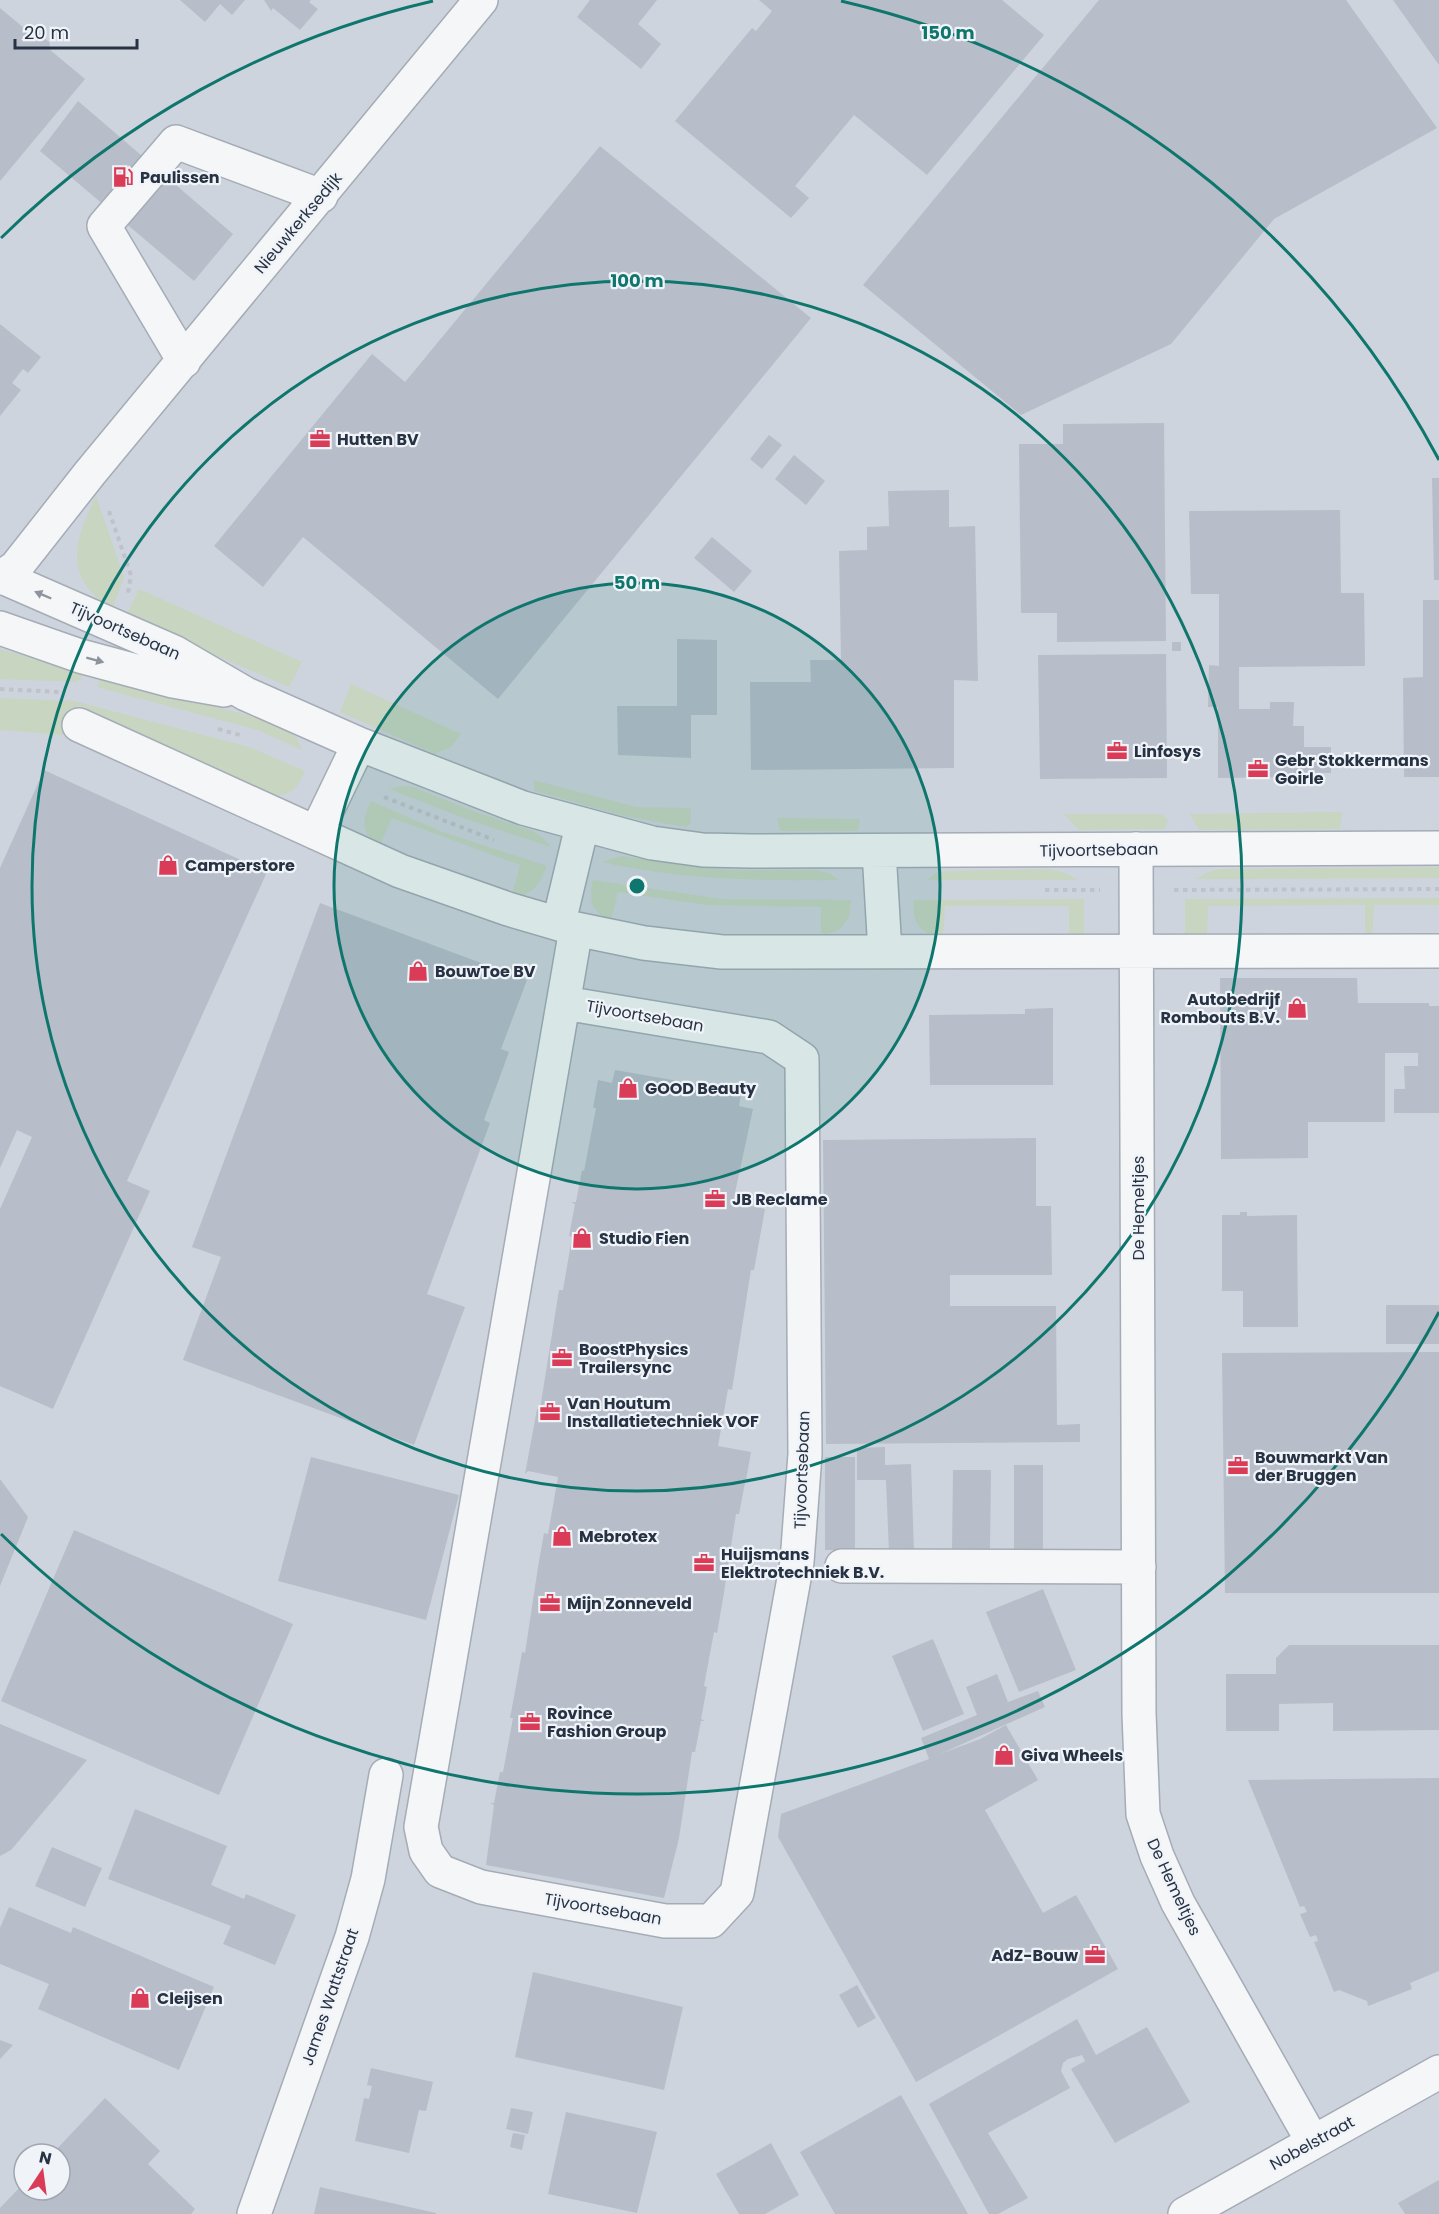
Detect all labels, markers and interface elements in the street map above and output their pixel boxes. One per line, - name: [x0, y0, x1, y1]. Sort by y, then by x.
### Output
- scale bar: [15, 12, 136, 50]
- text: 20 m: [24, 20, 69, 45]
- text: 150 m: [921, 20, 975, 45]
- fuel station icon: Paulissen: [111, 165, 135, 189]
- place label: Paulissen: [140, 166, 220, 189]
- street label: Nieuwkerksedijk: [249, 167, 348, 279]
- text: 100 m: [610, 268, 664, 293]
- office icon: Hutten BV: [308, 427, 332, 451]
- place label: Hutten BV: [337, 428, 419, 451]
- text: 50 m: [614, 570, 660, 595]
- one-way arrow: [34, 589, 52, 599]
- street label: Tijvoortsebaan: [66, 596, 184, 666]
- one-way arrow: [86, 656, 104, 666]
- office icon: Linfosys: [1105, 739, 1129, 763]
- place label: Linfosys: [1134, 740, 1201, 763]
- place label: Gebr Stokkermans Goirle: [1275, 749, 1429, 790]
- office icon: Gebr Stokkermans Goirle: [1246, 757, 1270, 781]
- street label: Tijvoortsebaan: [1039, 837, 1159, 863]
- shop icon: Camperstore: [156, 853, 180, 877]
- place label: Camperstore: [185, 854, 295, 877]
- centre of rings: [627, 876, 647, 896]
- shop icon: BouwToe BV: [406, 959, 430, 983]
- place label: BouwToe BV: [435, 960, 536, 983]
- place label: Autobedrijf Rombouts B.V.: [1161, 988, 1280, 1029]
- street label: Tijvoortsebaan: [585, 994, 705, 1038]
- shop icon: Autobedrijf Rombouts B.V.: [1285, 996, 1309, 1020]
- shop icon: GOOD Beauty: [616, 1076, 640, 1100]
- place label: GOOD Beauty: [645, 1077, 757, 1100]
- street label: De Hemeltjes: [1127, 1156, 1150, 1260]
- office icon: JB Reclame: [703, 1187, 727, 1211]
- place label: JB Reclame: [732, 1188, 828, 1211]
- shop icon: Studio Fien: [570, 1226, 594, 1250]
- place label: Studio Fien: [599, 1227, 689, 1250]
- place label: BoostPhysics Trailersync: [579, 1338, 689, 1379]
- office icon: BoostPhysics Trailersync: [550, 1346, 574, 1370]
- place label: Van Houtum Installatietechniek VOF: [567, 1392, 759, 1433]
- office icon: Van Houtum Installatietechniek VOF: [538, 1400, 562, 1424]
- street label: Tijvoortsebaan: [788, 1410, 816, 1530]
- place label: Bouwmarkt Van der Bruggen: [1255, 1446, 1388, 1487]
- office icon: Bouwmarkt Van der Bruggen: [1226, 1454, 1250, 1478]
- shop icon: Mebrotex: [550, 1524, 574, 1548]
- place label: Mebrotex: [579, 1525, 658, 1548]
- place label: Huijsmans Elektrotechniek B.V.: [721, 1543, 884, 1584]
- office icon: Huijsmans Elektrotechniek B.V.: [692, 1551, 716, 1575]
- office icon: Mijn Zonneveld: [538, 1591, 562, 1615]
- place label: Mijn Zonneveld: [567, 1592, 692, 1615]
- place label: Rovince Fashion Group: [547, 1702, 666, 1743]
- office icon: Rovince Fashion Group: [518, 1710, 542, 1734]
- shop icon: Giva Wheels: [992, 1743, 1016, 1767]
- place label: Giva Wheels: [1021, 1744, 1123, 1767]
- street label: De Hemeltjes: [1141, 1835, 1207, 1939]
- street label: Tijvoortsebaan: [543, 1887, 663, 1931]
- street label: James Wattstraat: [296, 1925, 364, 2069]
- office icon: AdZ-Bouw: [1083, 1943, 1107, 1967]
- place label: AdZ-Bouw: [991, 1944, 1078, 1967]
- shop icon: Cleijsen: [128, 1986, 152, 2010]
- place label: Cleijsen: [157, 1987, 223, 2010]
- street label: Nobelstraat: [1265, 2110, 1359, 2176]
- north arrow: [12, 2142, 72, 2202]
- text: N: [37, 2145, 54, 2170]

